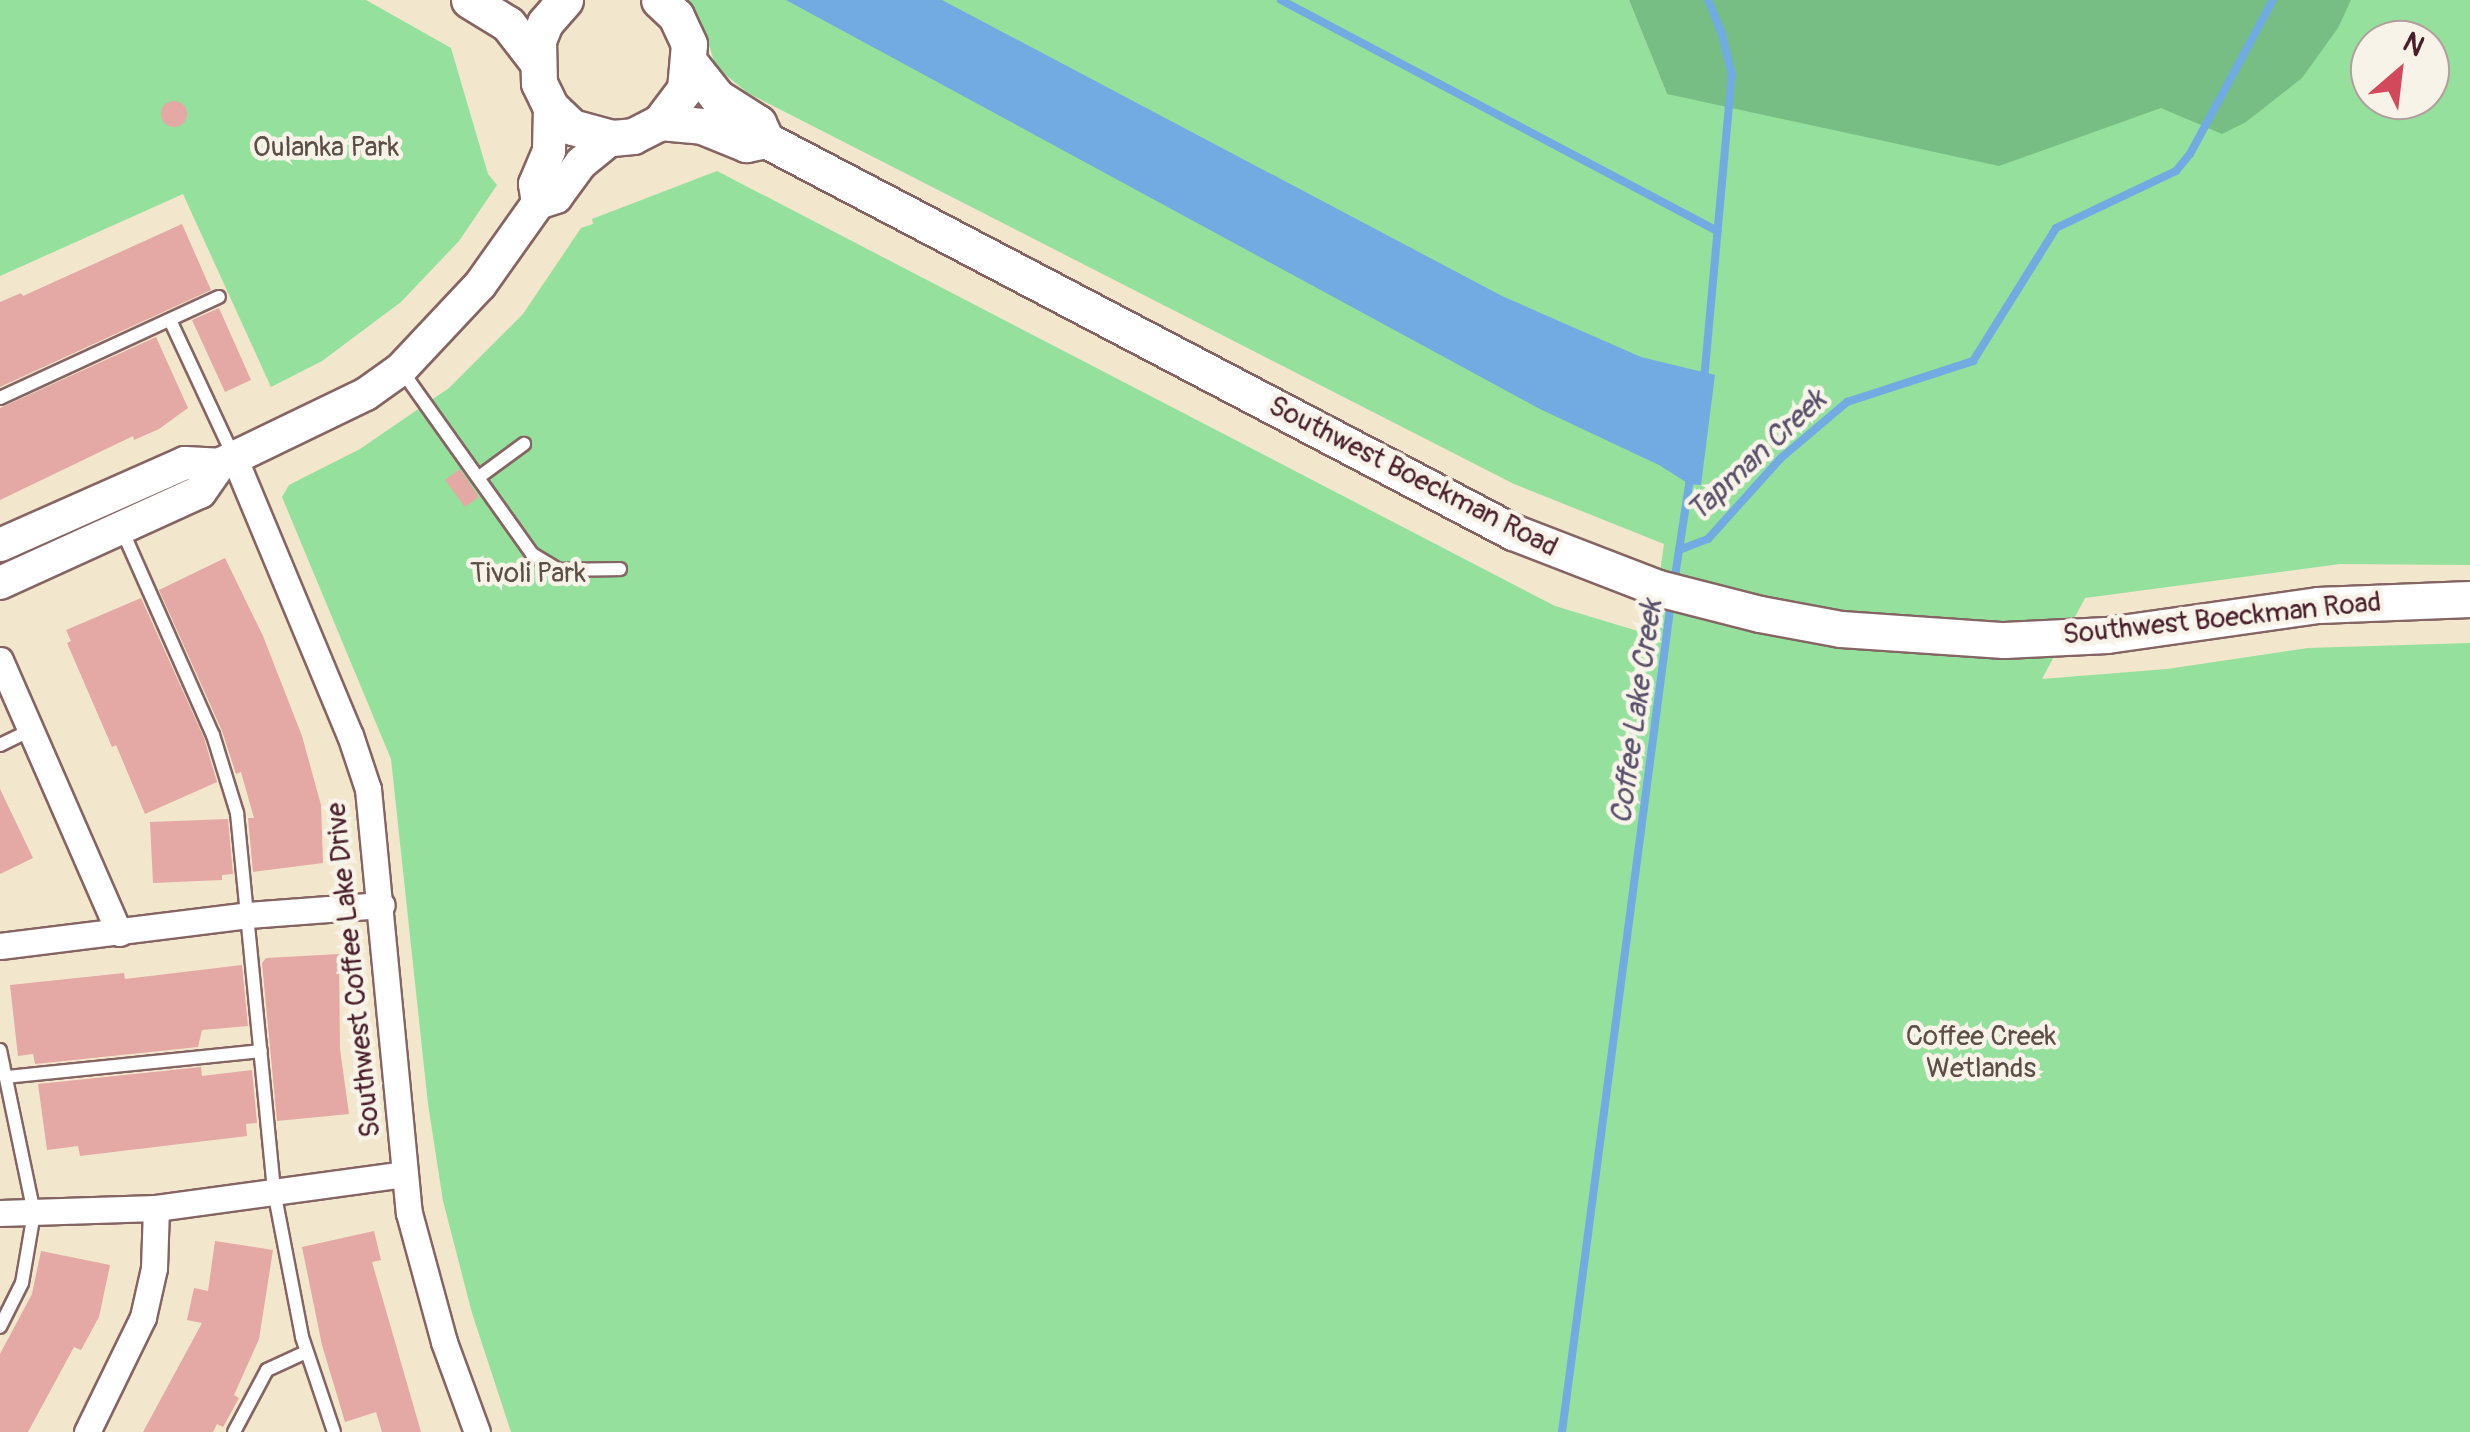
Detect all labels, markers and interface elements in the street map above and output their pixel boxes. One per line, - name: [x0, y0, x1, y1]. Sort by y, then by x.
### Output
- north arrow: [2350, 20, 2450, 120]
- text: N: [2397, 25, 2430, 65]
- park label: Oulanka Park: [253, 131, 399, 165]
- water label: Tapman Creek: [1680, 383, 1834, 529]
- street label: Southwest Boeckman Road: [1263, 389, 1563, 565]
- park label: Tivoli Park: [470, 557, 586, 591]
- street label: Southwest Boeckman Road: [2061, 586, 2383, 652]
- water label: Coffee Lake Creek: [1603, 598, 1671, 826]
- street label: Southwest Coffee Lake Drive: [320, 801, 388, 1139]
- park label: Coffee Creek Wetlands: [1906, 1020, 2056, 1086]

